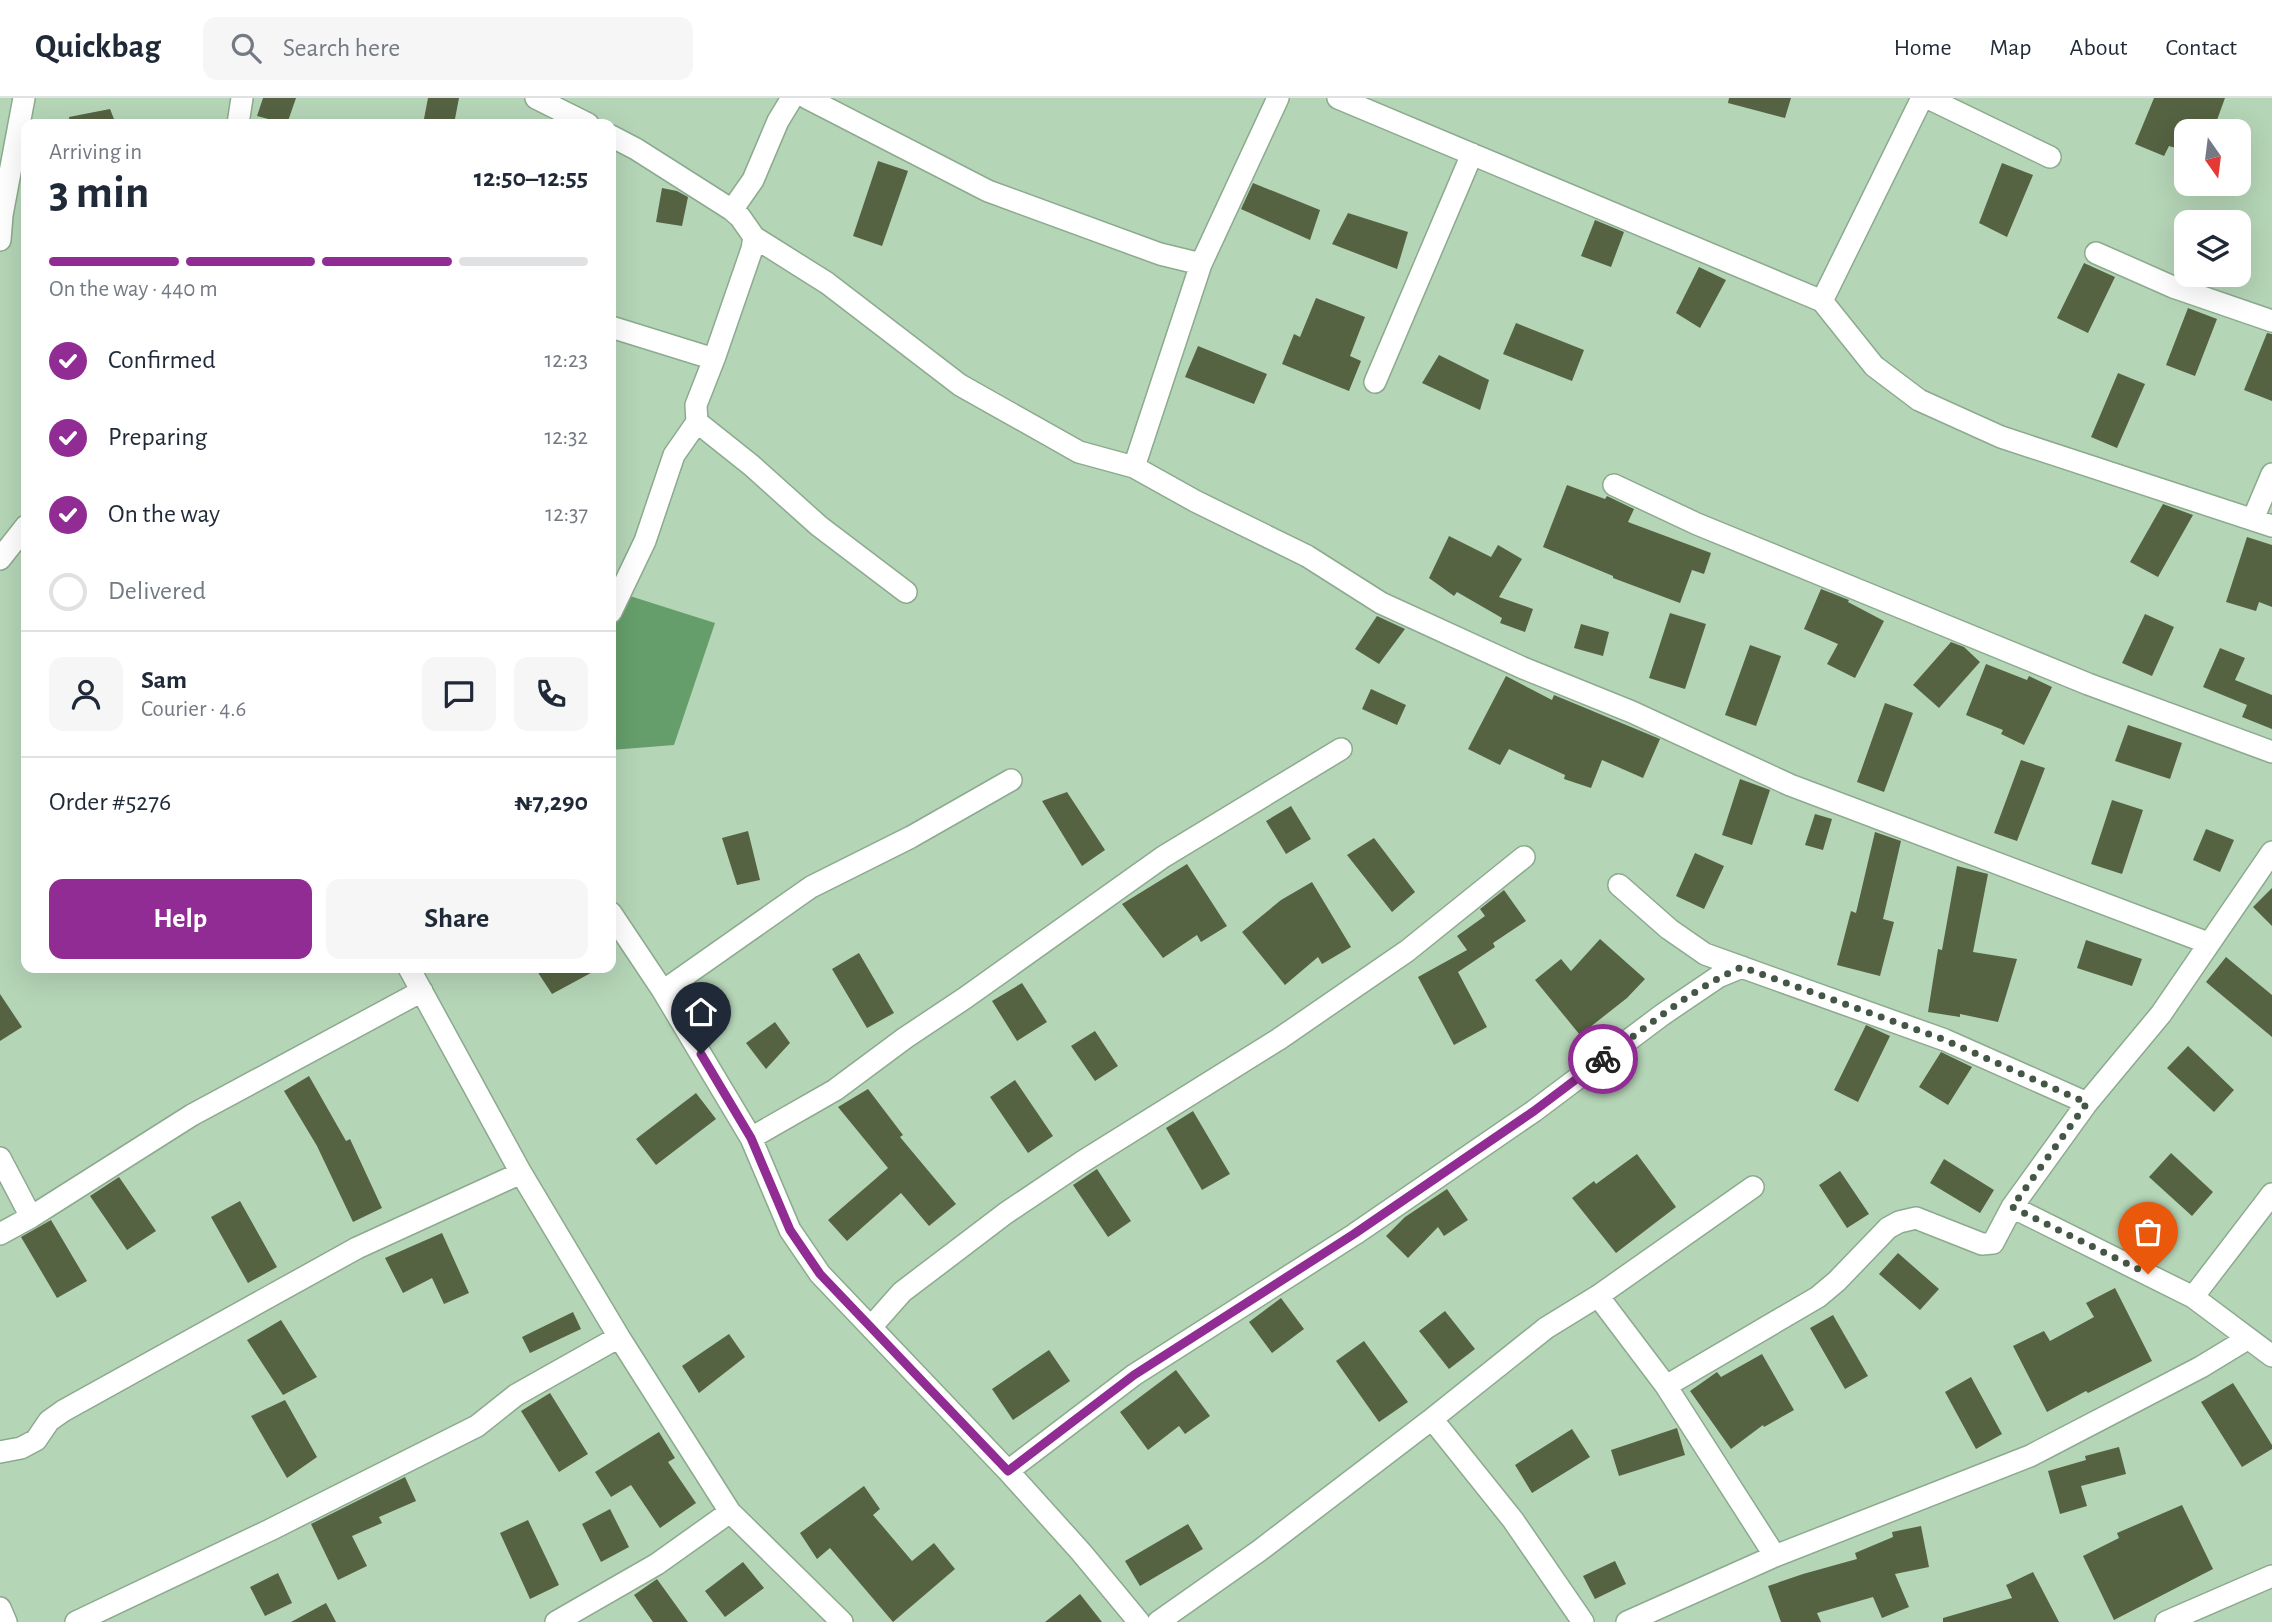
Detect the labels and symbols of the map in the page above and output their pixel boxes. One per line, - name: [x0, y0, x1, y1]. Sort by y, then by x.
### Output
- north arrow: [2174, 119, 2250, 196]
- pin: [671, 982, 731, 1054]
- courier: [1568, 1024, 1638, 1094]
- pin: [2118, 1202, 2178, 1274]

